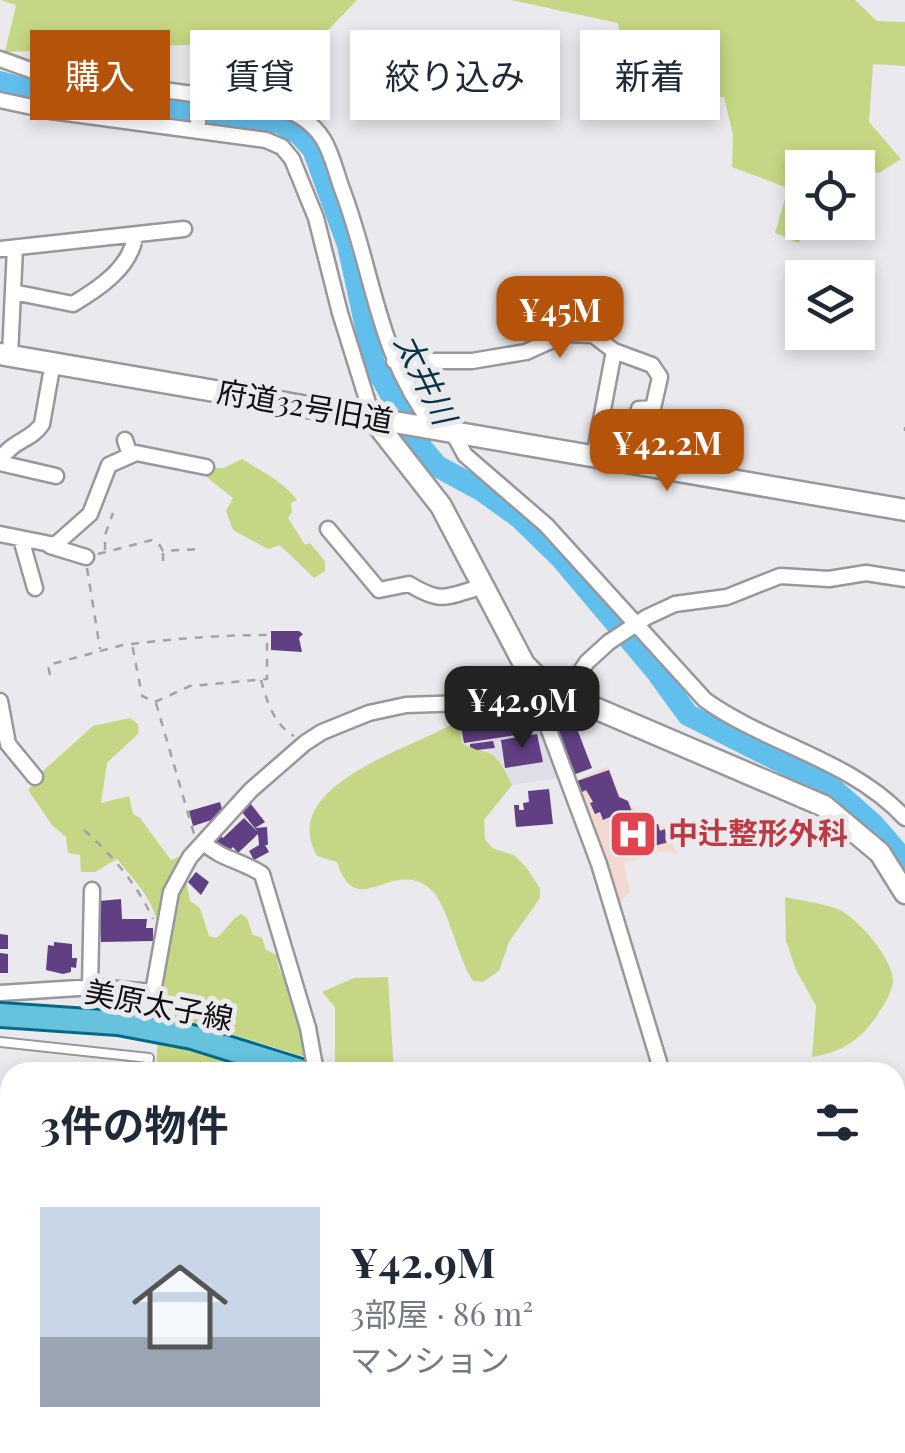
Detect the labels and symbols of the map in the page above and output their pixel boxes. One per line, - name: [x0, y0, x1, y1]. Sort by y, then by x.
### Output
- pin: ¥45M: [501, 276, 619, 361]
- water label: 太井川: [387, 325, 469, 433]
- street label: 府道32号旧道: [214, 370, 396, 440]
- pin: ¥42.2M: [586, 409, 748, 494]
- pin: ¥42.9M: [441, 666, 603, 751]
- hospital icon: 中辻整形外科: [607, 808, 659, 860]
- place label: 中辻整形外科: [668, 812, 848, 852]
- street label: 美原太子線: [82, 970, 237, 1038]

